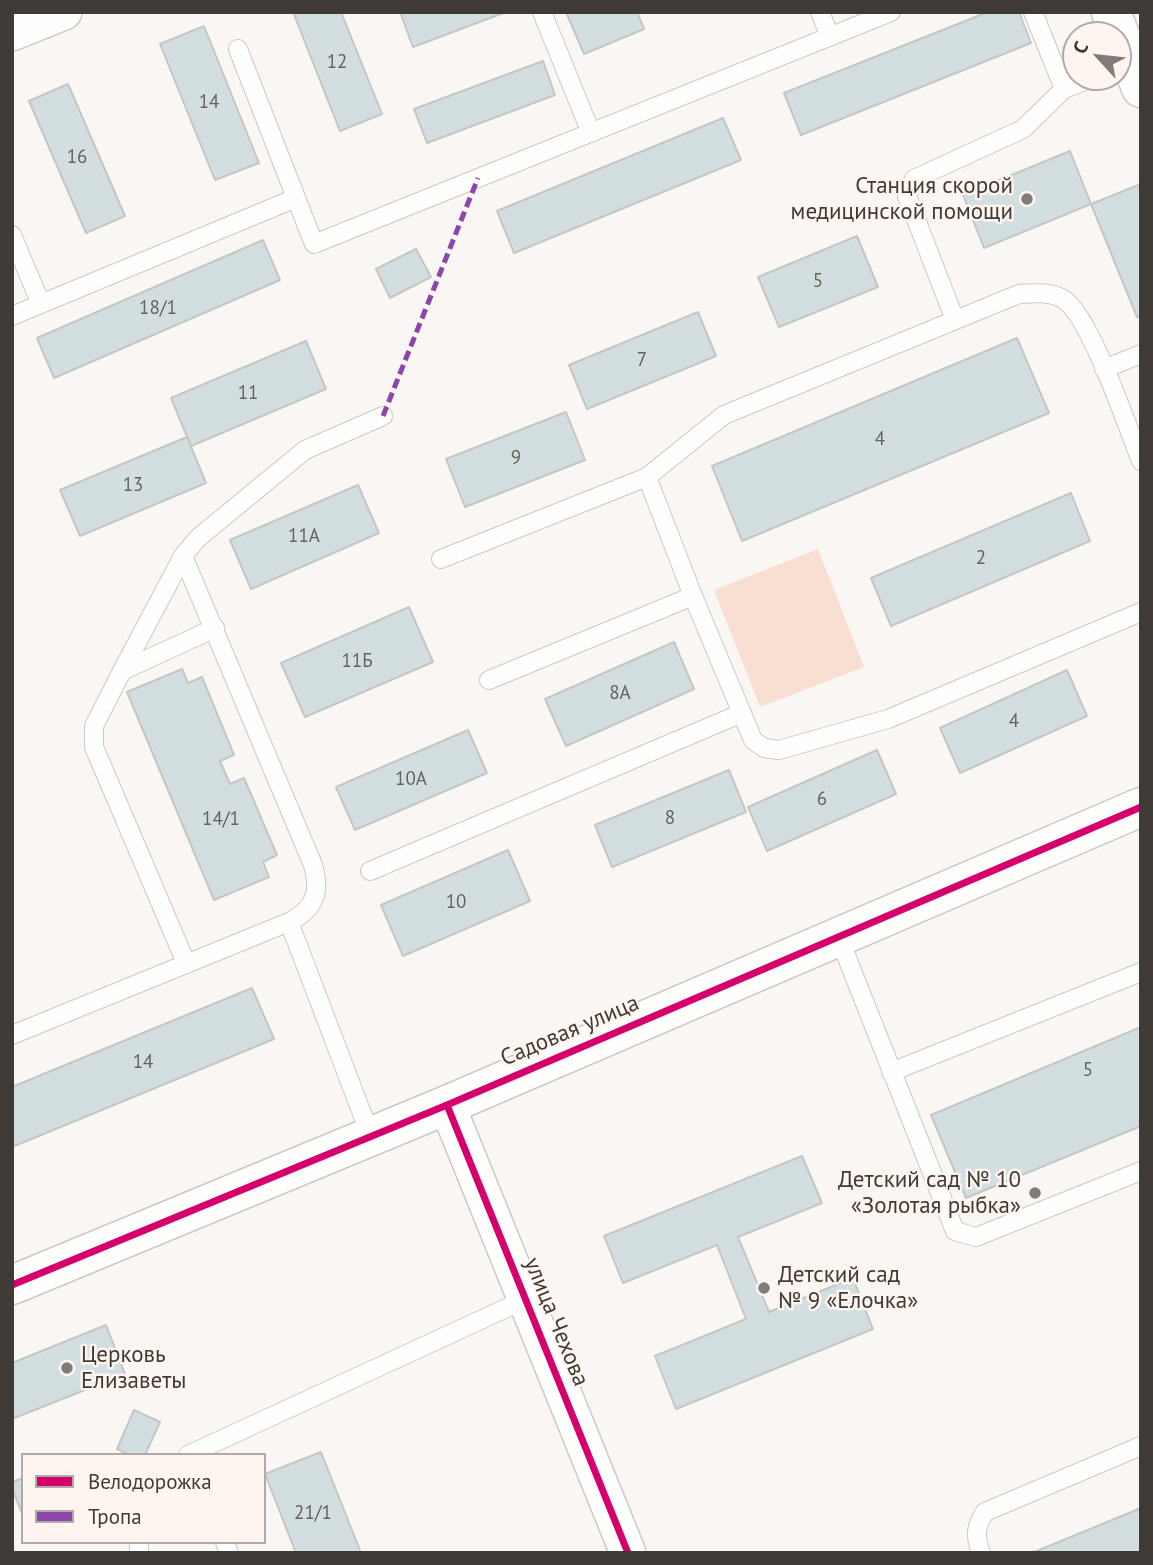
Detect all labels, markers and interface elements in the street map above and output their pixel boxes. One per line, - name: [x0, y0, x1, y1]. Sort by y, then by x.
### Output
- north arrow: [1062, 21, 1132, 91]
- text: С: [1067, 37, 1093, 58]
- house number: 12: [327, 52, 347, 74]
- house number: 14: [199, 92, 219, 114]
- house number: 16: [67, 147, 87, 169]
- place label: Станция скорой медицинской помощи: [791, 172, 1013, 226]
- marker: Станция скорой медицинской помощи: [1019, 191, 1035, 207]
- house number: 5: [813, 271, 823, 293]
- house number: 18/1: [139, 298, 177, 320]
- house number: 7: [637, 350, 647, 372]
- house number: 11: [238, 383, 258, 405]
- house number: 4: [875, 429, 885, 451]
- house number: 9: [511, 448, 521, 470]
- house number: 13: [123, 475, 143, 497]
- house number: 11А: [288, 526, 320, 548]
- house number: 2: [976, 548, 986, 570]
- house number: 11Б: [341, 651, 373, 673]
- house number: 8А: [609, 683, 631, 705]
- house number: 4: [1009, 711, 1019, 733]
- house number: 10А: [395, 769, 427, 791]
- house number: 6: [817, 789, 827, 811]
- house number: 8: [665, 808, 675, 830]
- house number: 14/1: [202, 809, 240, 831]
- house number: 10: [446, 892, 466, 914]
- street label: Садовая улица: [497, 989, 643, 1073]
- house number: 14: [133, 1052, 153, 1074]
- house number: 5: [1083, 1060, 1093, 1082]
- place label: Детский сад № 10 «Золотая рыбка»: [838, 1166, 1021, 1220]
- marker: Детский сад № 10 «Золотая рыбка»: [1027, 1185, 1043, 1201]
- street label: улица Чехова: [518, 1254, 594, 1390]
- place label: Детский сад № 9 «Елочка»: [778, 1261, 918, 1315]
- marker: Детский сад № 9 «Елочка»: [756, 1280, 772, 1296]
- place label: Церковь Елизаветы: [81, 1341, 187, 1395]
- marker: Церковь Елизаветы: [59, 1360, 75, 1376]
- legend: [21, 1453, 266, 1544]
- text: Велодорожка: [88, 1468, 212, 1495]
- text: Тропа: [88, 1503, 142, 1530]
- house number: 21/1: [294, 1503, 332, 1525]

